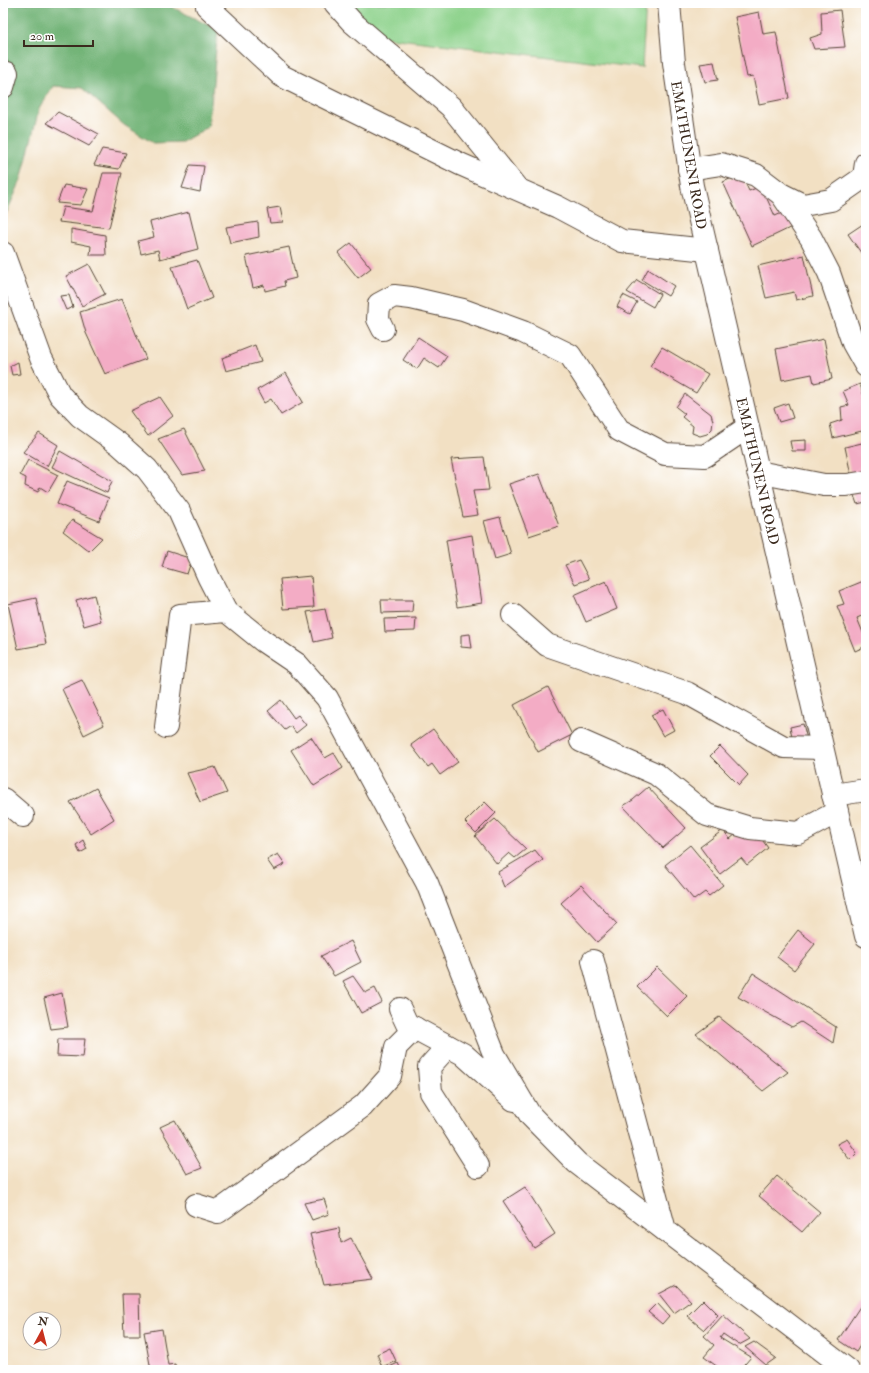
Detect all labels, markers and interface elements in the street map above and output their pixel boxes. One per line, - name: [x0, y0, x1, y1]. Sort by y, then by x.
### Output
- scale bar: [24, 22, 93, 48]
- text: 20 m: [30, 29, 55, 44]
- street label: EMATHUNENI ROAD: [667, 79, 710, 231]
- street label: EMATHUNENI ROAD: [732, 396, 783, 546]
- north arrow: [22, 1311, 62, 1351]
- text: N: [36, 1314, 50, 1329]

